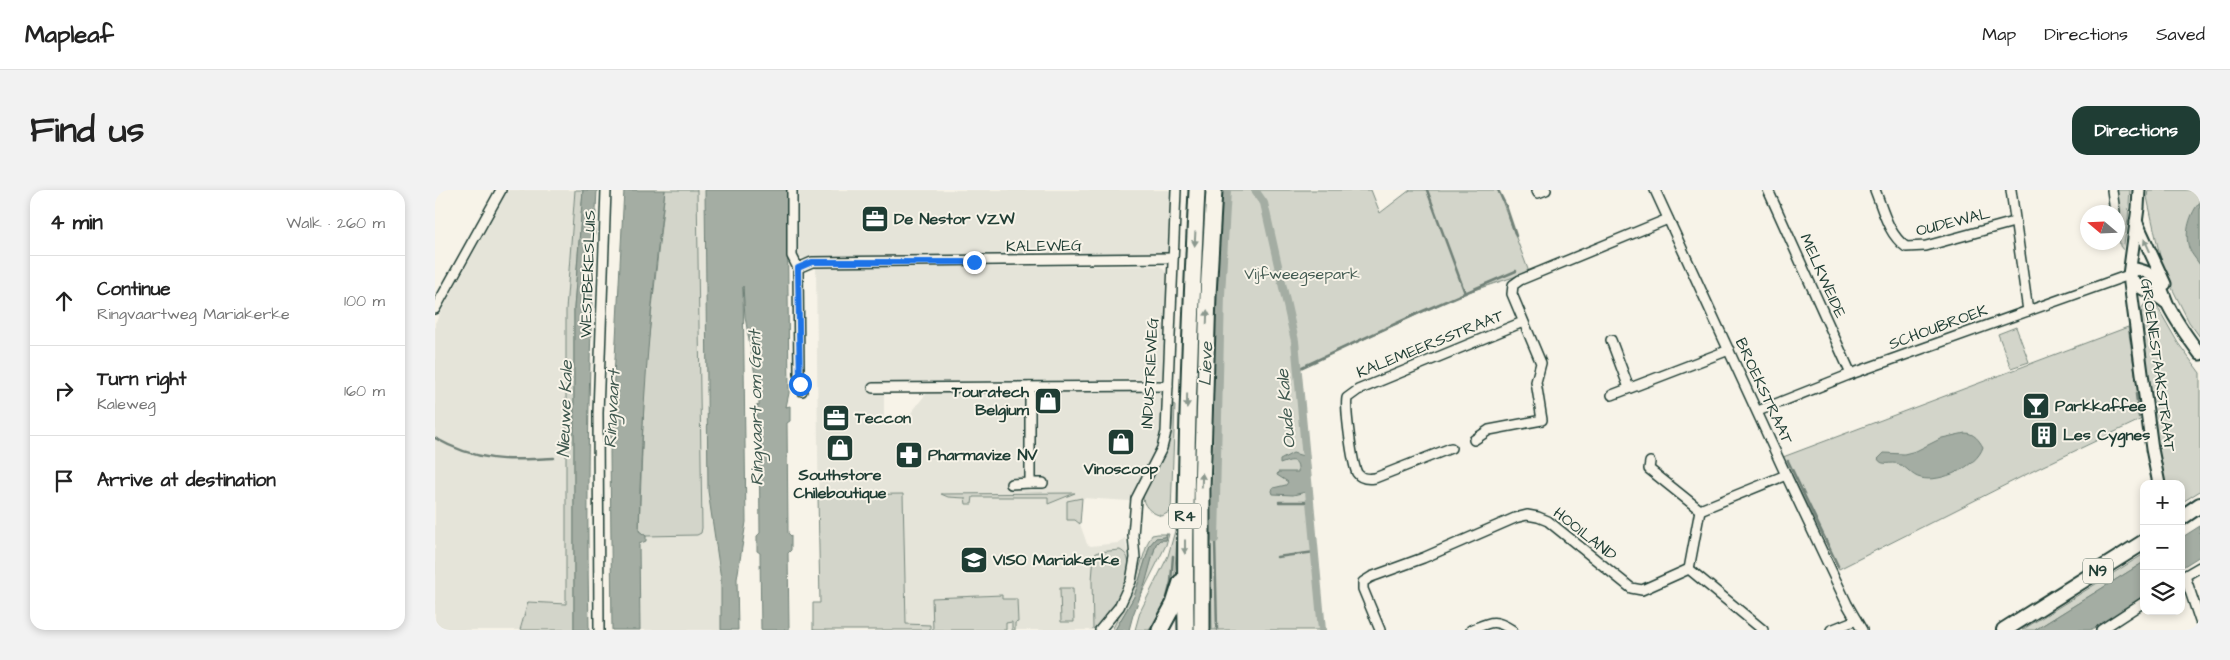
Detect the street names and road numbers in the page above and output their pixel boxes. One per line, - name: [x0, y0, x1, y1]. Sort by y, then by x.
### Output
- street label: OUDEWAL: [1914, 202, 1992, 242]
- street label: WESTBEKESLUIS: [575, 210, 601, 338]
- street label: MELKWEIDE: [1795, 230, 1852, 322]
- street label: KALEWEG: [1006, 234, 1082, 258]
- street label: GROENESTAAKSTRAAT: [2135, 277, 2181, 453]
- street label: SCHOUBROEK: [1886, 299, 1991, 355]
- street label: KALEMEERSSTRAAT: [1353, 304, 1507, 384]
- street label: INDUSTRIEWEG: [1136, 317, 1164, 429]
- street label: BROEKSTRAAT: [1730, 334, 1798, 448]
- street label: HOOILAND: [1549, 502, 1621, 566]
- road number: R4: [1169, 504, 1201, 528]
- road number: N9: [2083, 558, 2113, 584]

